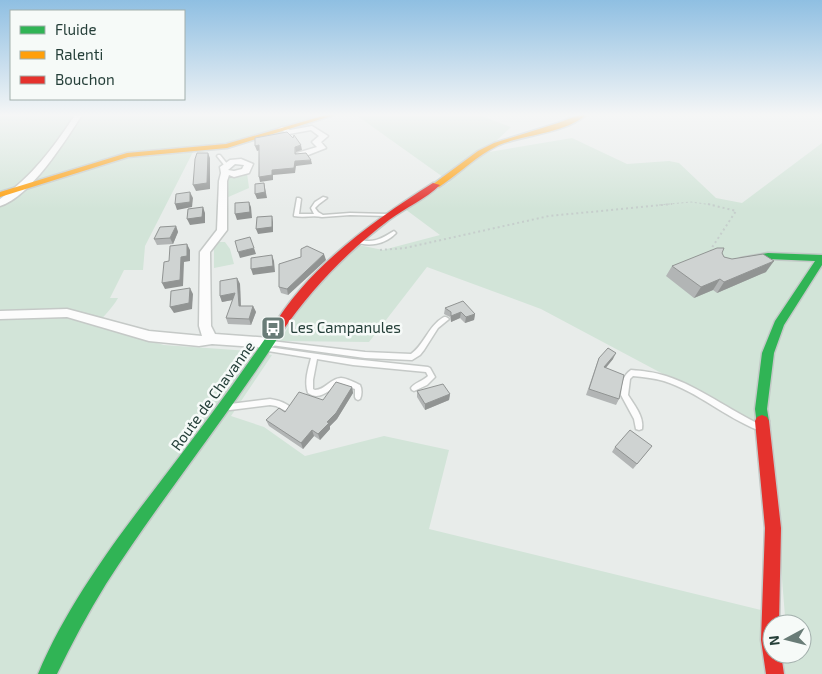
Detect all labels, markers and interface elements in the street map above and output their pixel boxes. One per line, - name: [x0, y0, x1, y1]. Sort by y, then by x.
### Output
- legend: [10, 10, 185, 100]
- text: Fluide: [55, 20, 96, 38]
- text: Ralenti: [55, 45, 103, 63]
- text: Bouchon: [55, 70, 115, 88]
- bus stop icon: Les Campanules: [260, 315, 286, 341]
- place label: Les Campanules: [290, 318, 401, 336]
- street label: Route de Chavanne: [167, 337, 258, 453]
- north arrow: [762, 614, 812, 664]
- text: N: [765, 635, 783, 647]

